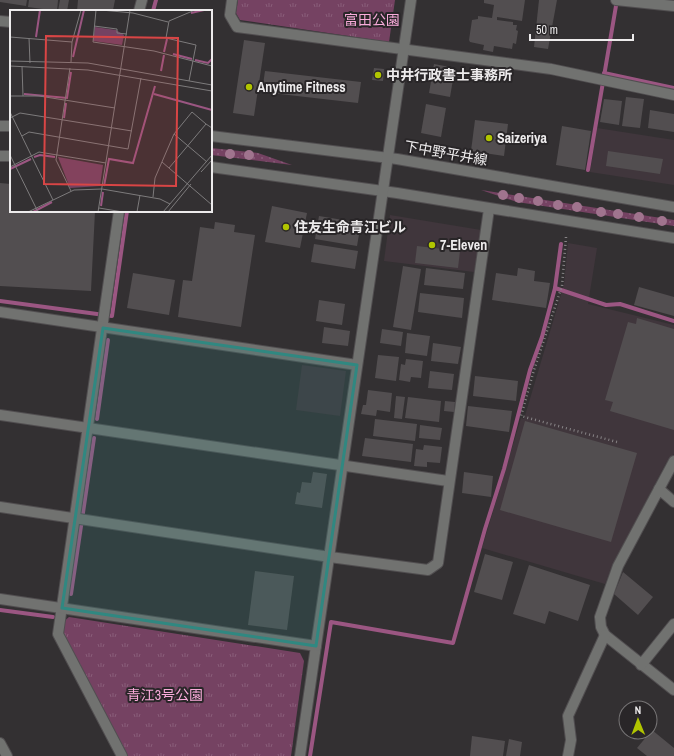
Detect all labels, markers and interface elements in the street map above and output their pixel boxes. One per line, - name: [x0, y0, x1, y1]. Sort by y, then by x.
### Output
- inset map: [10, 10, 212, 212]
- park label: 富田公園: [344, 11, 400, 29]
- scale bar: [530, 16, 633, 42]
- text: 50 m: [536, 22, 558, 38]
- place label: 中井行政書士事務所: [386, 66, 512, 84]
- marker: 中井行政書士事務所: [373, 70, 383, 80]
- place label: Anytime Fitness: [257, 78, 346, 96]
- marker: Anytime Fitness: [244, 82, 254, 92]
- place label: Saizeriya: [497, 129, 547, 147]
- marker: Saizeriya: [484, 133, 494, 143]
- street label: 下中野平井線: [403, 137, 489, 169]
- place label: 住友生命青江ビル: [294, 218, 406, 236]
- marker: 住友生命青江ビル: [281, 222, 291, 232]
- place label: 7-Eleven: [440, 236, 487, 254]
- marker: 7-Eleven: [427, 240, 437, 250]
- park label: 青江3号公園: [127, 686, 203, 704]
- north arrow: [618, 700, 658, 740]
- text: N: [634, 703, 641, 717]

